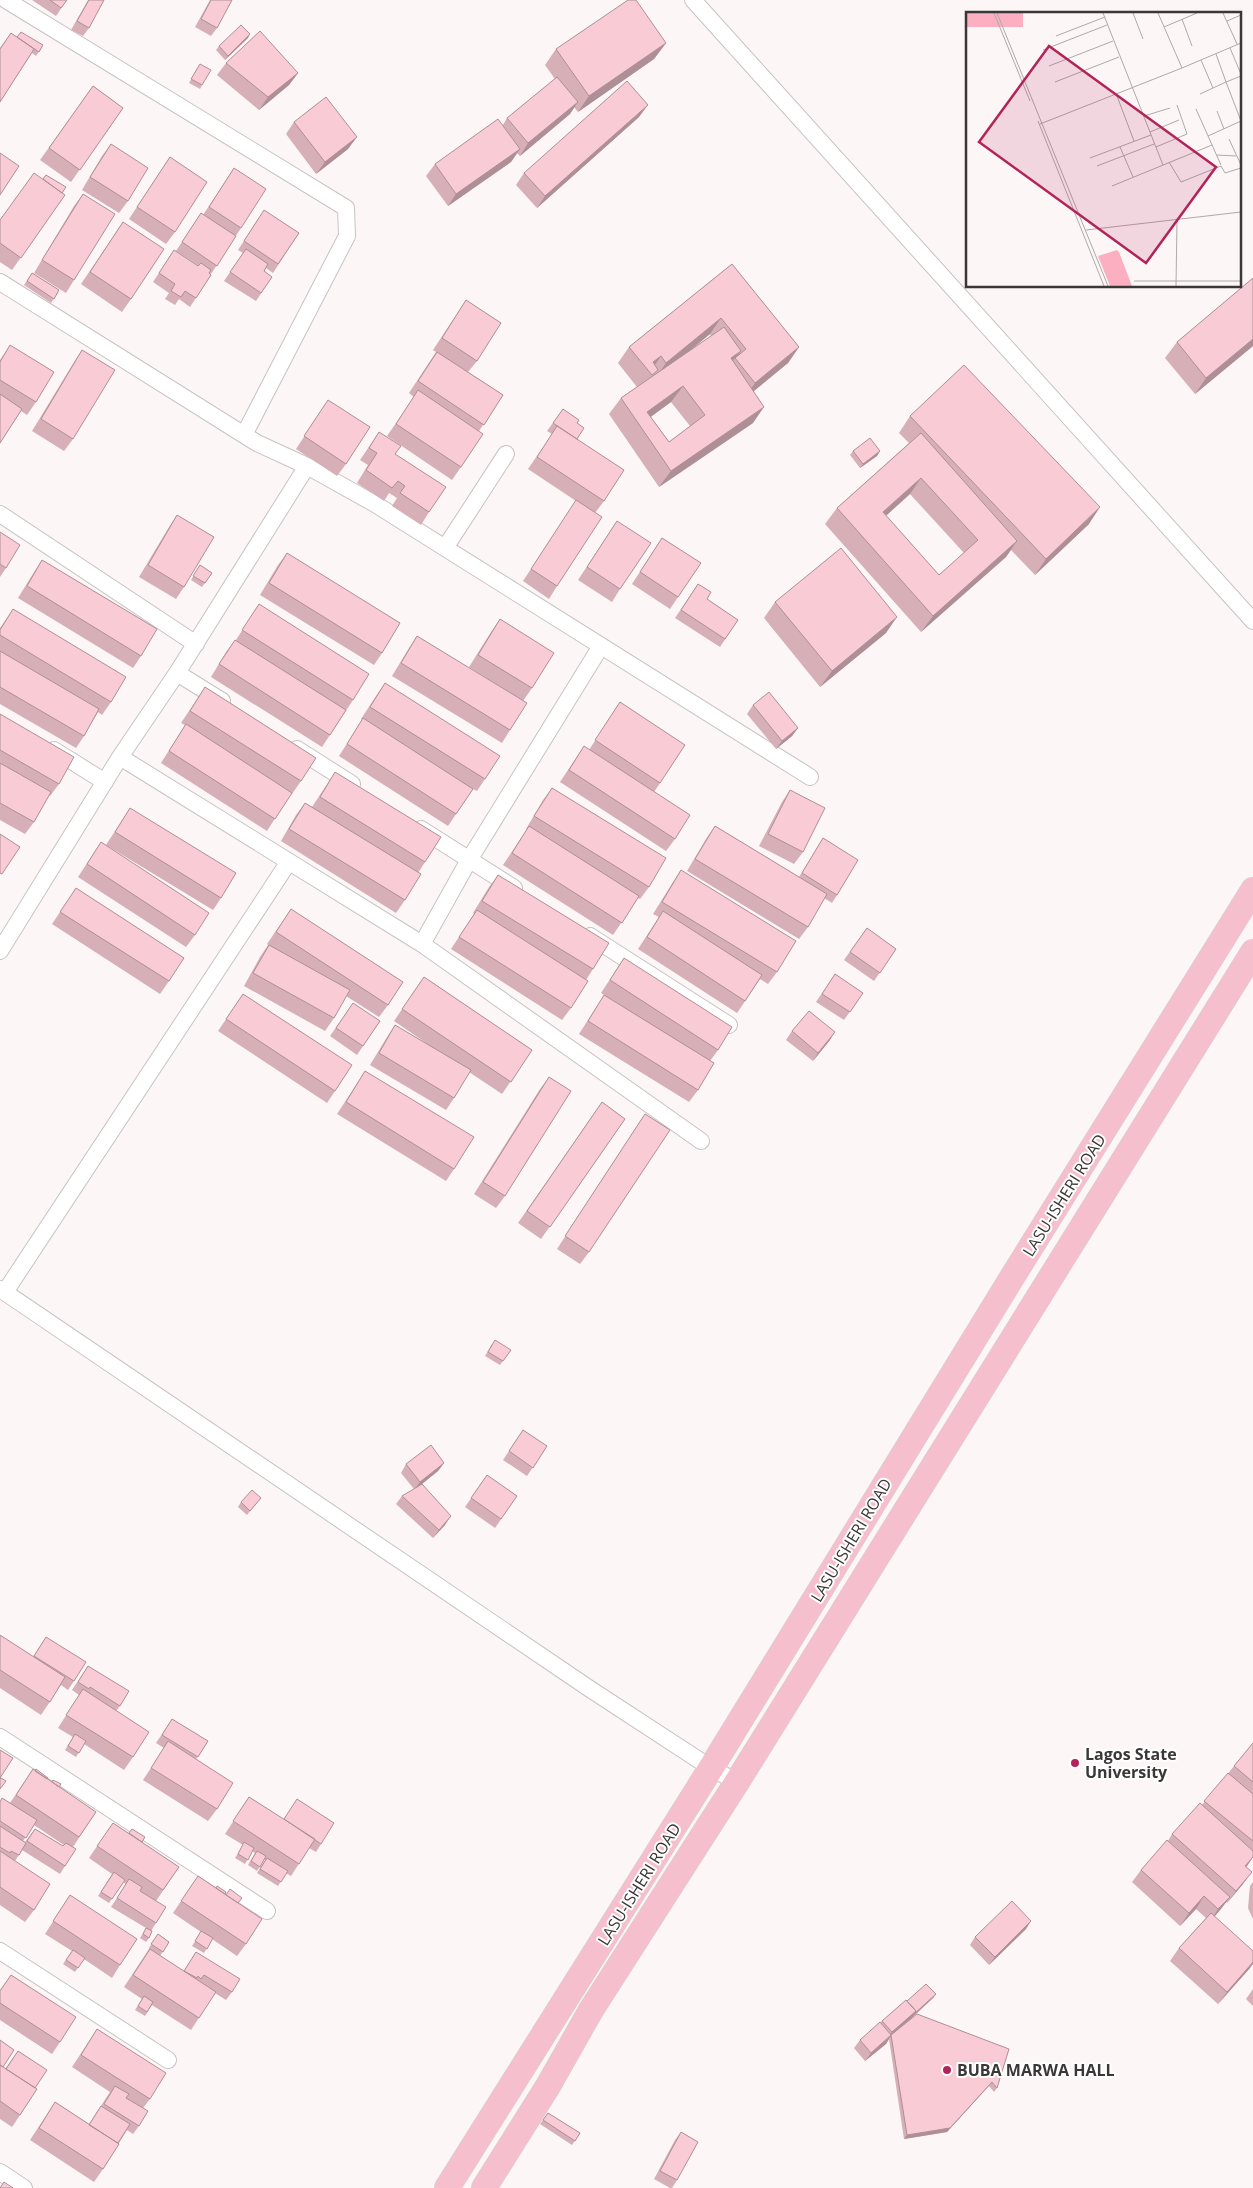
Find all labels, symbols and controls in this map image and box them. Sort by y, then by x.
inset map [966,12,1240,288]
street label: LASU-ISHERI ROAD [1017,1130,1111,1260]
street label: LASU-ISHERI ROAD [805,1474,897,1606]
place label: Lagos State University [1085,1743,1177,1783]
marker: Lagos State University [1069,1757,1081,1769]
street label: LASU-ISHERI ROAD [592,1819,686,1949]
place label: BUBA MARWA HALL [957,2059,1115,2081]
marker: BUBA MARWA HALL [941,2064,953,2076]

